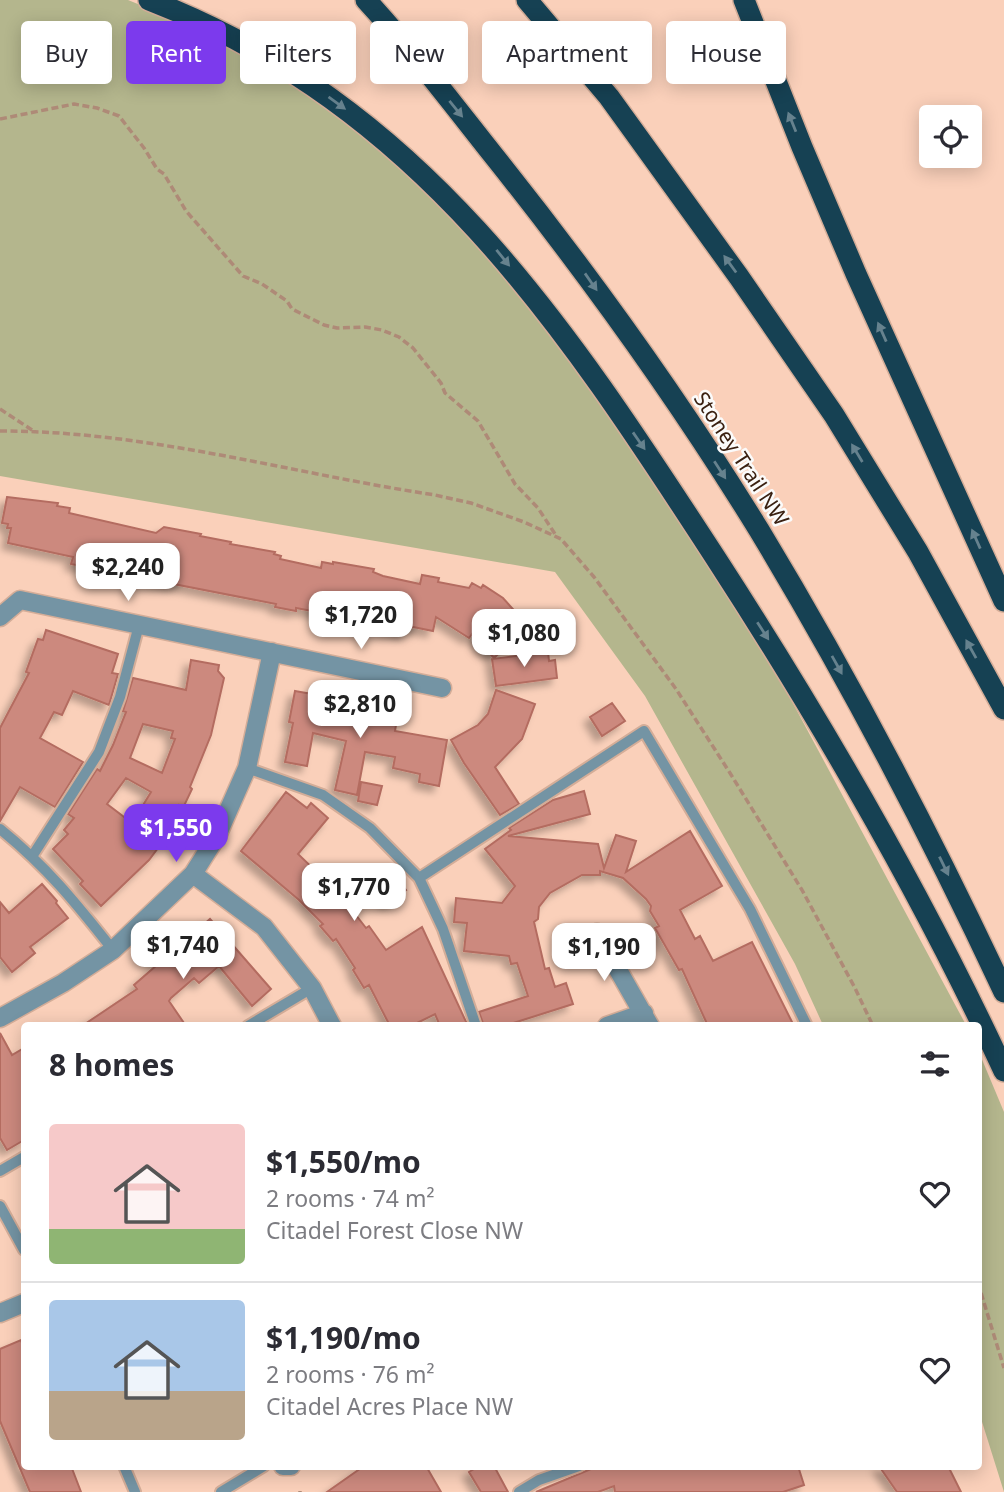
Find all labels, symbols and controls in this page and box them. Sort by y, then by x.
chip: Buy [21,21,112,84]
chip: Rent [126,21,226,84]
chip: Filters [240,21,356,84]
chip: New [370,21,468,84]
chip: Apartment [482,21,652,84]
chip: House [666,21,786,84]
one-way arrow [328,96,346,110]
one-way arrow [449,99,464,117]
map controls [919,105,982,168]
button: locate [919,105,982,168]
one-way arrow [787,112,798,133]
one-way arrow [496,248,511,266]
one-way arrow [723,255,737,273]
one-way arrow [584,273,598,291]
one-way arrow [876,321,887,342]
street label: Stoney Trail NW [688,386,796,531]
one-way arrow [632,432,646,450]
one-way arrow [851,443,863,462]
one-way arrow [713,460,726,480]
one-way arrow [970,529,982,549]
pin: $2,240 [71,544,185,603]
text: $2,240 [92,550,164,582]
pin: $1,720 [304,592,418,651]
text: $1,720 [325,598,397,630]
pin: $1,080 [467,610,581,669]
text: $1,080 [488,616,560,648]
one-way arrow [756,622,770,640]
one-way arrow [965,640,977,659]
one-way arrow [831,655,843,675]
pin: $2,810 [303,680,417,740]
text: $2,810 [324,687,396,719]
pin: $1,550 [119,804,233,864]
text: $1,550 [140,811,212,843]
one-way arrow [939,856,950,876]
pin: $1,770 [297,864,411,923]
text: $1,770 [318,870,390,902]
pin: $1,740 [126,922,240,981]
pin: $1,190 [547,923,661,983]
text: $1,740 [147,928,219,960]
text: $1,190 [568,930,640,962]
text: 8 homes [49,1044,174,1085]
icon: filters [916,1045,954,1083]
text: $1,550/mo [266,1141,421,1182]
icon: home [105,1152,189,1236]
icon: heart [916,1175,954,1213]
text: 2 rooms · 74 m² [266,1182,435,1214]
text: Citadel Forest Close NW [266,1214,523,1246]
text: $1,190/mo [266,1317,421,1358]
icon: home [105,1328,189,1412]
icon: heart [916,1351,954,1389]
text: 2 rooms · 76 m² [266,1358,435,1390]
text: Citadel Acres Place NW [266,1390,513,1422]

